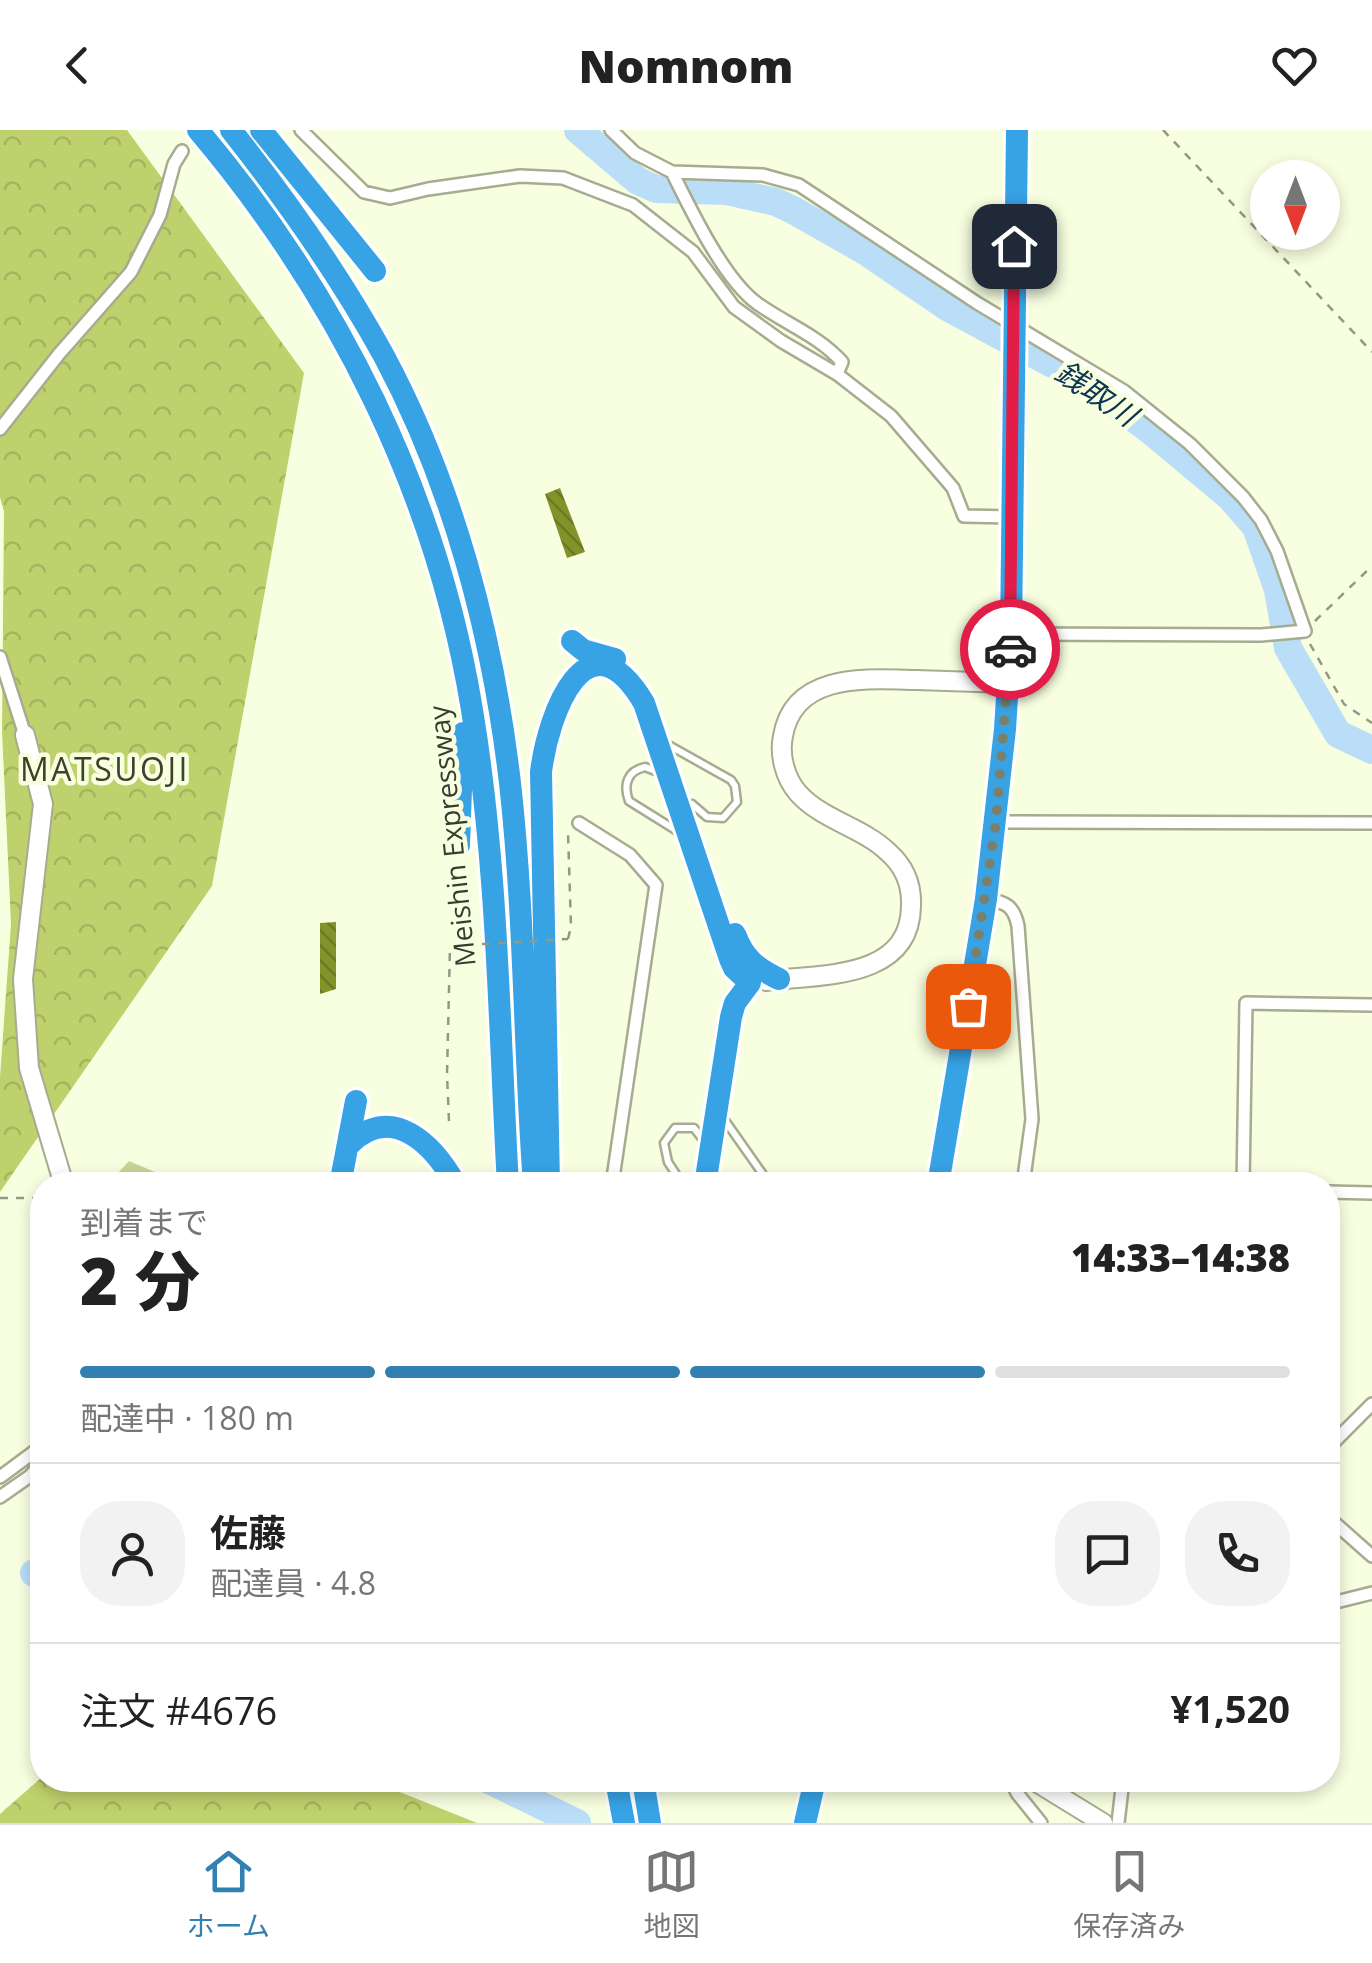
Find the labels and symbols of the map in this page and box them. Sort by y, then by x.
north arrow [1250,160,1340,250]
pin [972,204,1057,289]
water label: 銭取川 [1048,351,1148,437]
courier [960,599,1060,699]
street label: Meishin Expressway [418,703,484,969]
district label: MATSUOJI [20,747,190,790]
pin [926,964,1011,1049]

